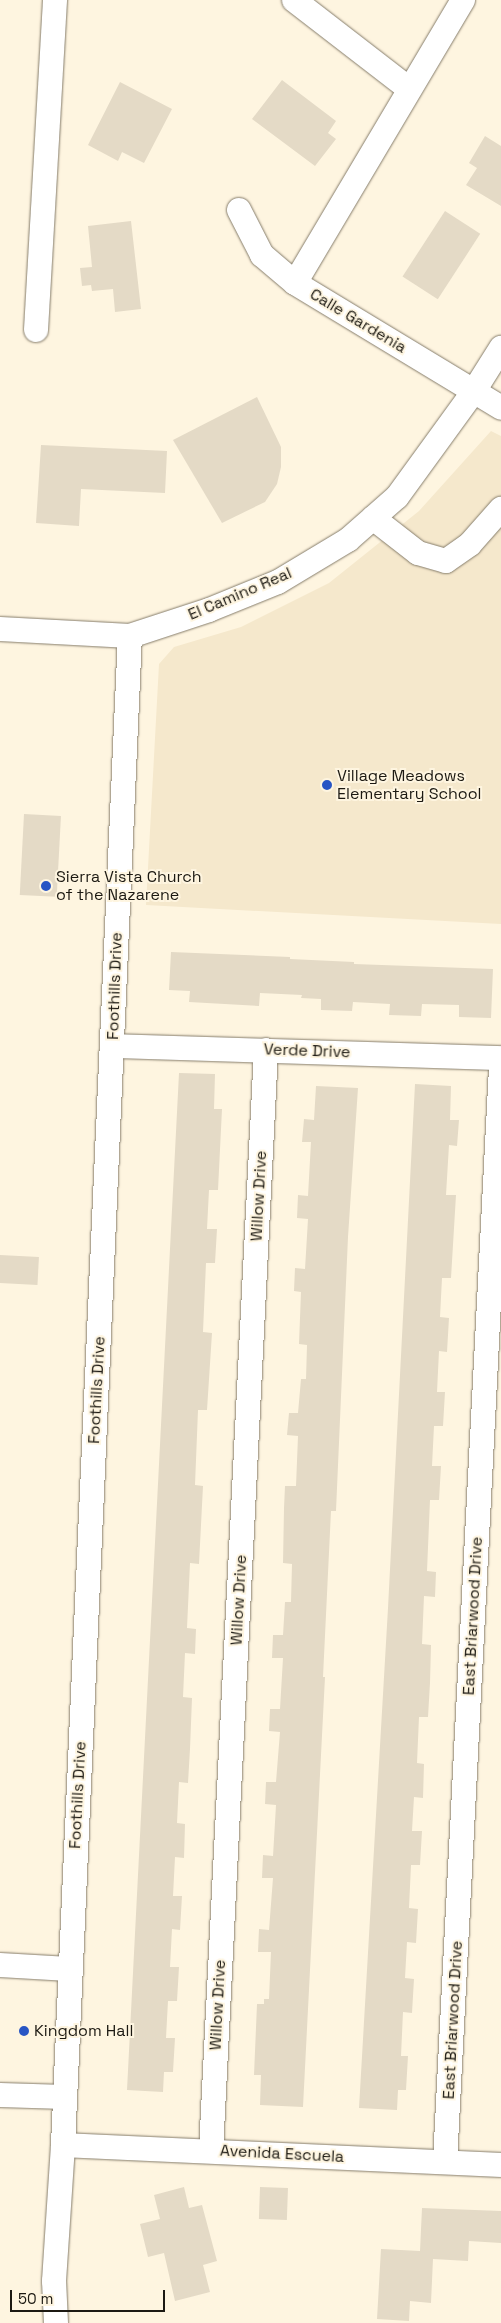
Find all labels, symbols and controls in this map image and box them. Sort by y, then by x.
street label: Calle Gardenia [306,285,410,357]
street label: El Camino Real [185,564,295,624]
place label: Village Meadows Elementary School [337,766,482,804]
marker: Village Meadows Elementary School [321,779,333,791]
place label: Sierra Vista Church of the Nazarene [56,867,202,905]
marker: Sierra Vista Church of the Nazarene [40,880,52,892]
street label: Foothills Drive [104,932,126,1040]
street label: Verde Drive [263,1040,351,1062]
street label: Willow Drive [247,1150,271,1242]
street label: Foothills Drive [85,1336,109,1444]
street label: East Briarwood Drive [459,1536,487,1696]
street label: Willow Drive [227,1554,251,1646]
street label: Foothills Drive [66,1741,90,1849]
street label: East Briarwood Drive [439,1940,467,2100]
street label: Willow Drive [206,1959,230,2051]
place label: Kingdom Hall [34,2021,133,2041]
marker: Kingdom Hall [18,2025,30,2037]
street label: Avenida Escuela [219,2141,345,2167]
scale bar [12,2280,168,2312]
text: 50 m [18,2289,53,2308]

